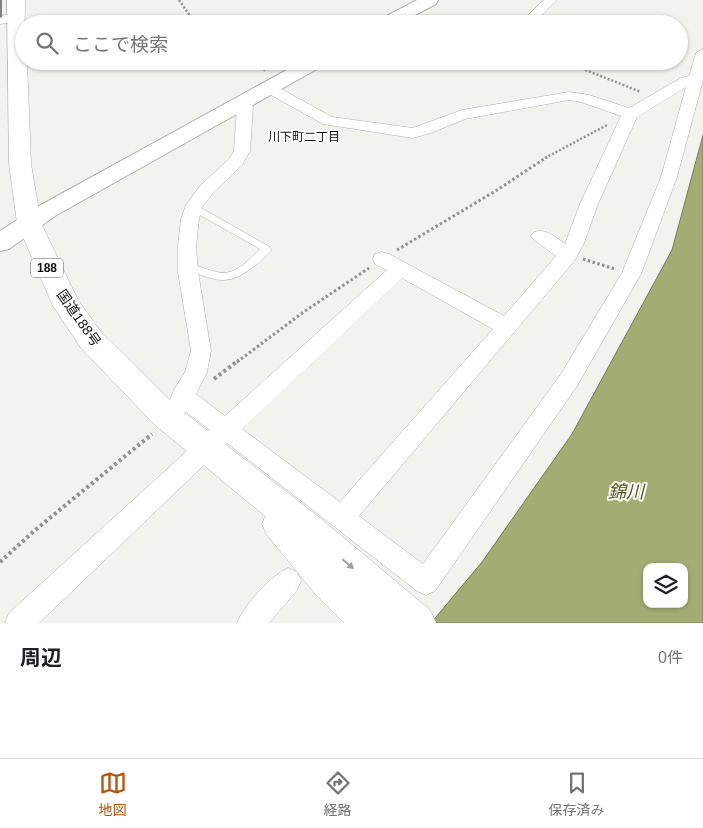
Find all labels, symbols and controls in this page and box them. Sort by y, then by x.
search box [15,15,688,70]
icon: search [33,29,61,57]
text: ここで検索 [73,34,168,55]
district label: 川下町二丁目 [268,130,340,144]
road number: 188 [31,258,63,278]
street label: 国道188号 [54,287,104,349]
water label: 錦川 [608,482,646,502]
one-way arrow [341,558,353,570]
map controls [643,563,688,608]
button: layers [643,563,688,608]
text: 周辺 [20,646,62,669]
text: 0件 [658,649,683,666]
tab: 地図 [99,769,127,819]
tab: 経路 [324,769,352,819]
tab: 保存済み [549,769,605,819]

